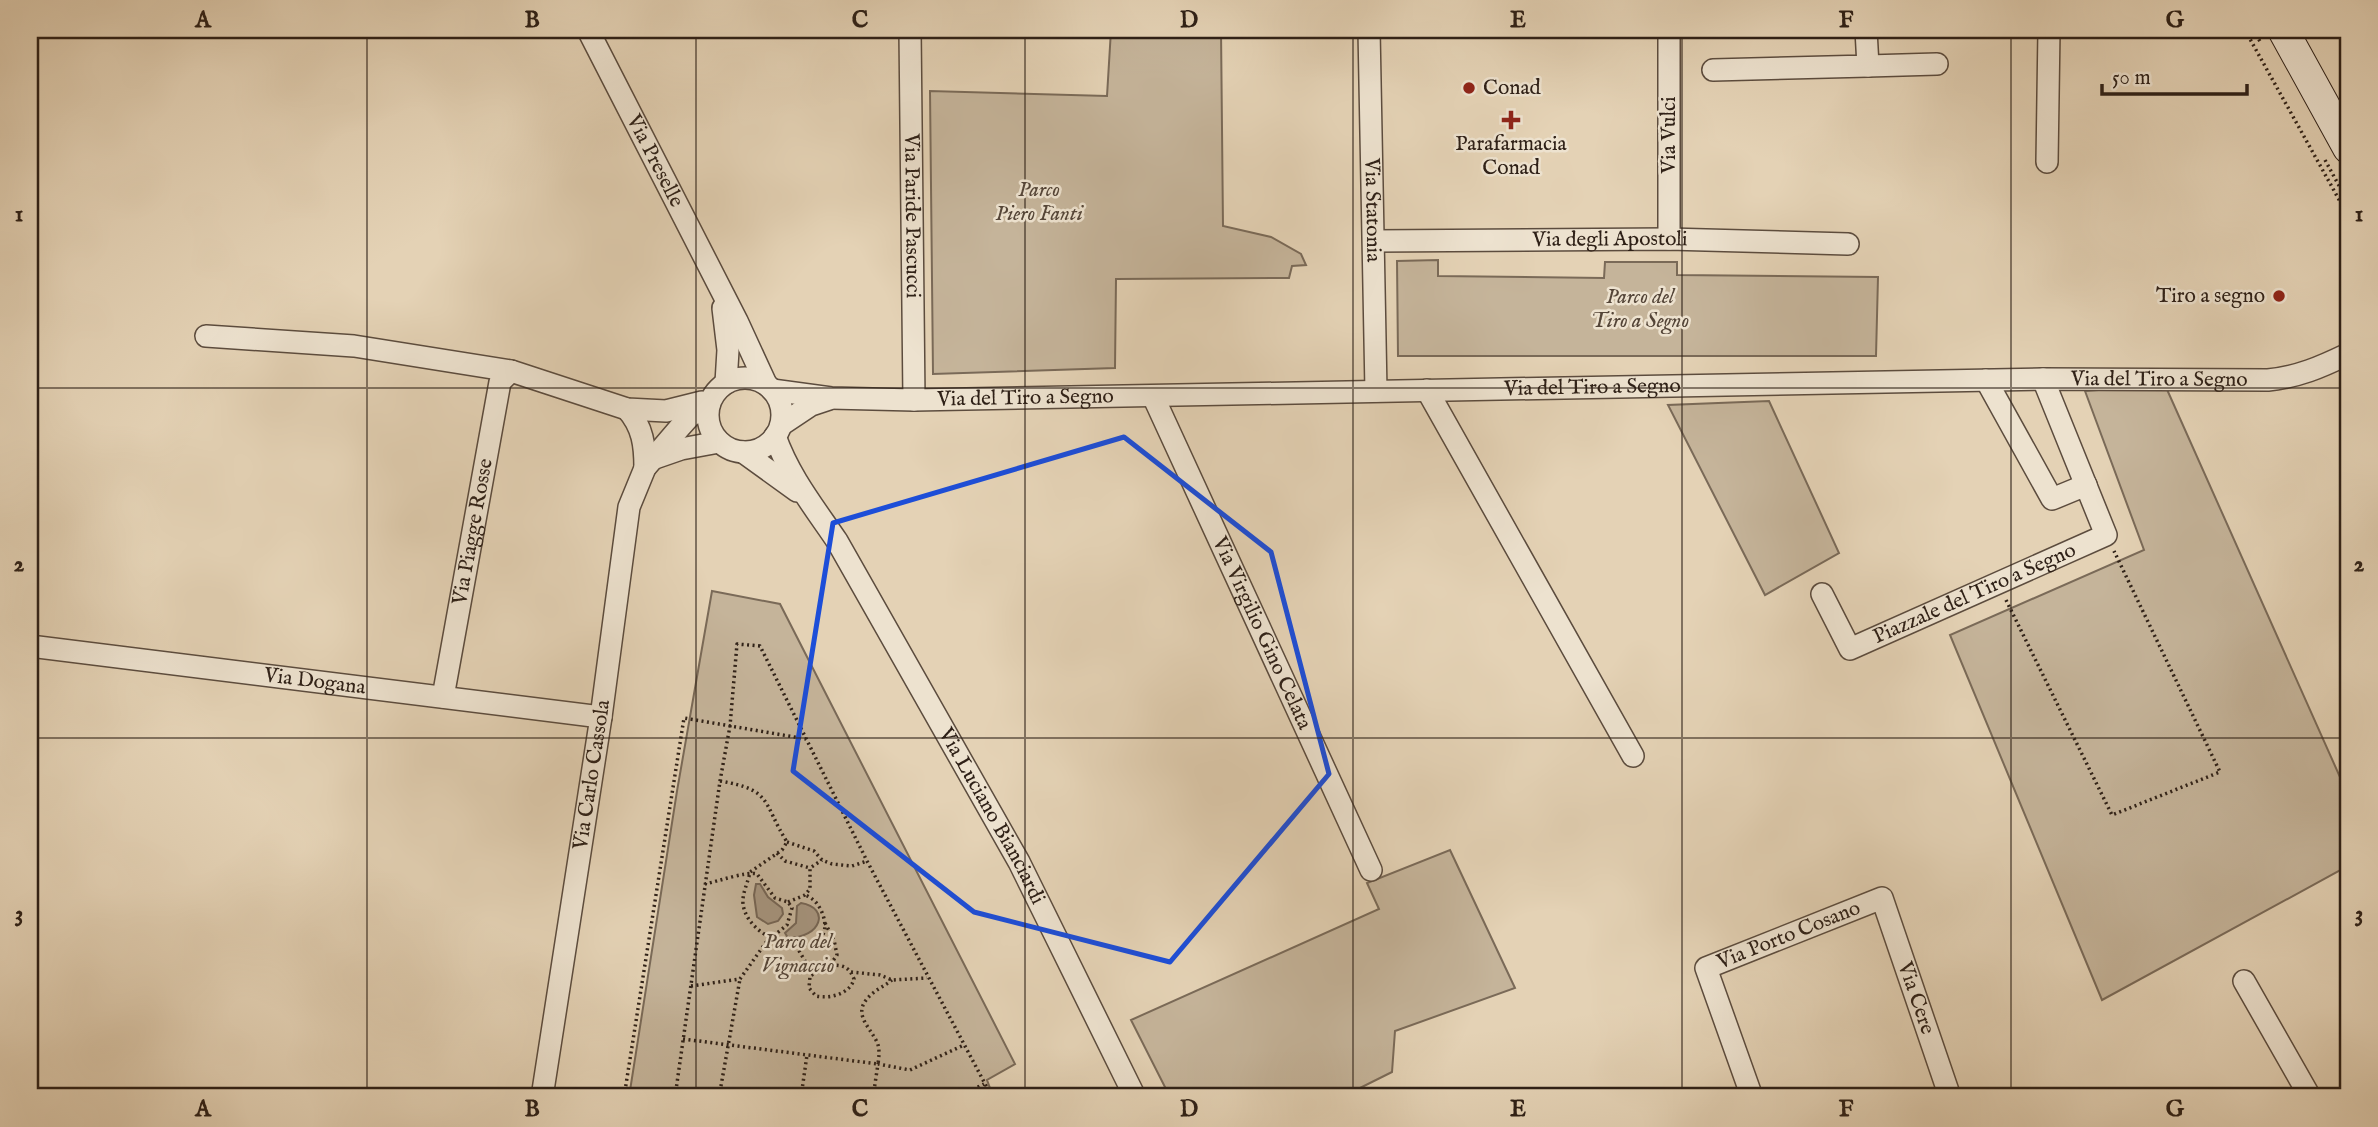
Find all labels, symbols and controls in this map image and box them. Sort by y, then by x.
text: A [194,6,212,35]
text: B [524,6,540,35]
text: C [852,6,869,35]
text: D [1180,6,1198,35]
text: E [1510,6,1526,35]
text: F [1839,6,1854,35]
text: G [2166,6,2185,35]
scale bar [2102,52,2247,96]
text: 50 m [2112,65,2151,92]
place label: Conad [1483,75,1542,102]
marker: Conad [1461,80,1477,96]
street label: Via Vulci [1656,96,1683,175]
street label: Via Preselle [620,109,690,212]
marker: Parafarmacia Conad [1503,112,1519,128]
place label: Parafarmacia Conad [1455,131,1568,182]
street label: Via Paride Pascucci [898,132,926,299]
street label: Via Statonia [1358,157,1387,263]
park label: Parco Piero Fanti [995,177,1085,228]
text: 1 [15,200,23,229]
text: 1 [2355,200,2363,229]
street label: Via degli Apostoli [1531,225,1688,253]
place label: Tiro a segno [2156,283,2265,310]
park label: Parco del Tiro a Segno [1591,284,1689,335]
marker: Tiro a segno [2271,288,2287,304]
street label: Via del Tiro a Segno [2070,366,2248,393]
street label: Via del Tiro a Segno [1503,372,1681,403]
street label: Via del Tiro a Segno [936,383,1114,413]
street label: Via Piagge Rosse [446,456,499,608]
street label: Via Virgilio Gino Celata [1206,531,1318,735]
street label: Piazzale del Tiro a Segno [1869,537,2080,650]
text: 2 [14,550,25,579]
text: 2 [2354,550,2365,579]
street label: Via Dogana [262,662,368,701]
street label: Via Carlo Cassola [567,697,617,853]
street label: Via Luciano Bianciardi [932,722,1051,909]
street label: Via Porto Cosano [1712,894,1864,976]
text: 3 [15,900,23,929]
text: 3 [2355,900,2363,929]
park label: Parco del Vignaccio [761,929,835,980]
street label: Via Cere [1891,957,1941,1038]
text: A [194,1095,212,1124]
text: B [524,1095,540,1124]
text: C [852,1095,869,1124]
text: D [1180,1095,1198,1124]
text: E [1510,1095,1526,1124]
text: F [1839,1095,1854,1124]
text: G [2166,1095,2185,1124]

